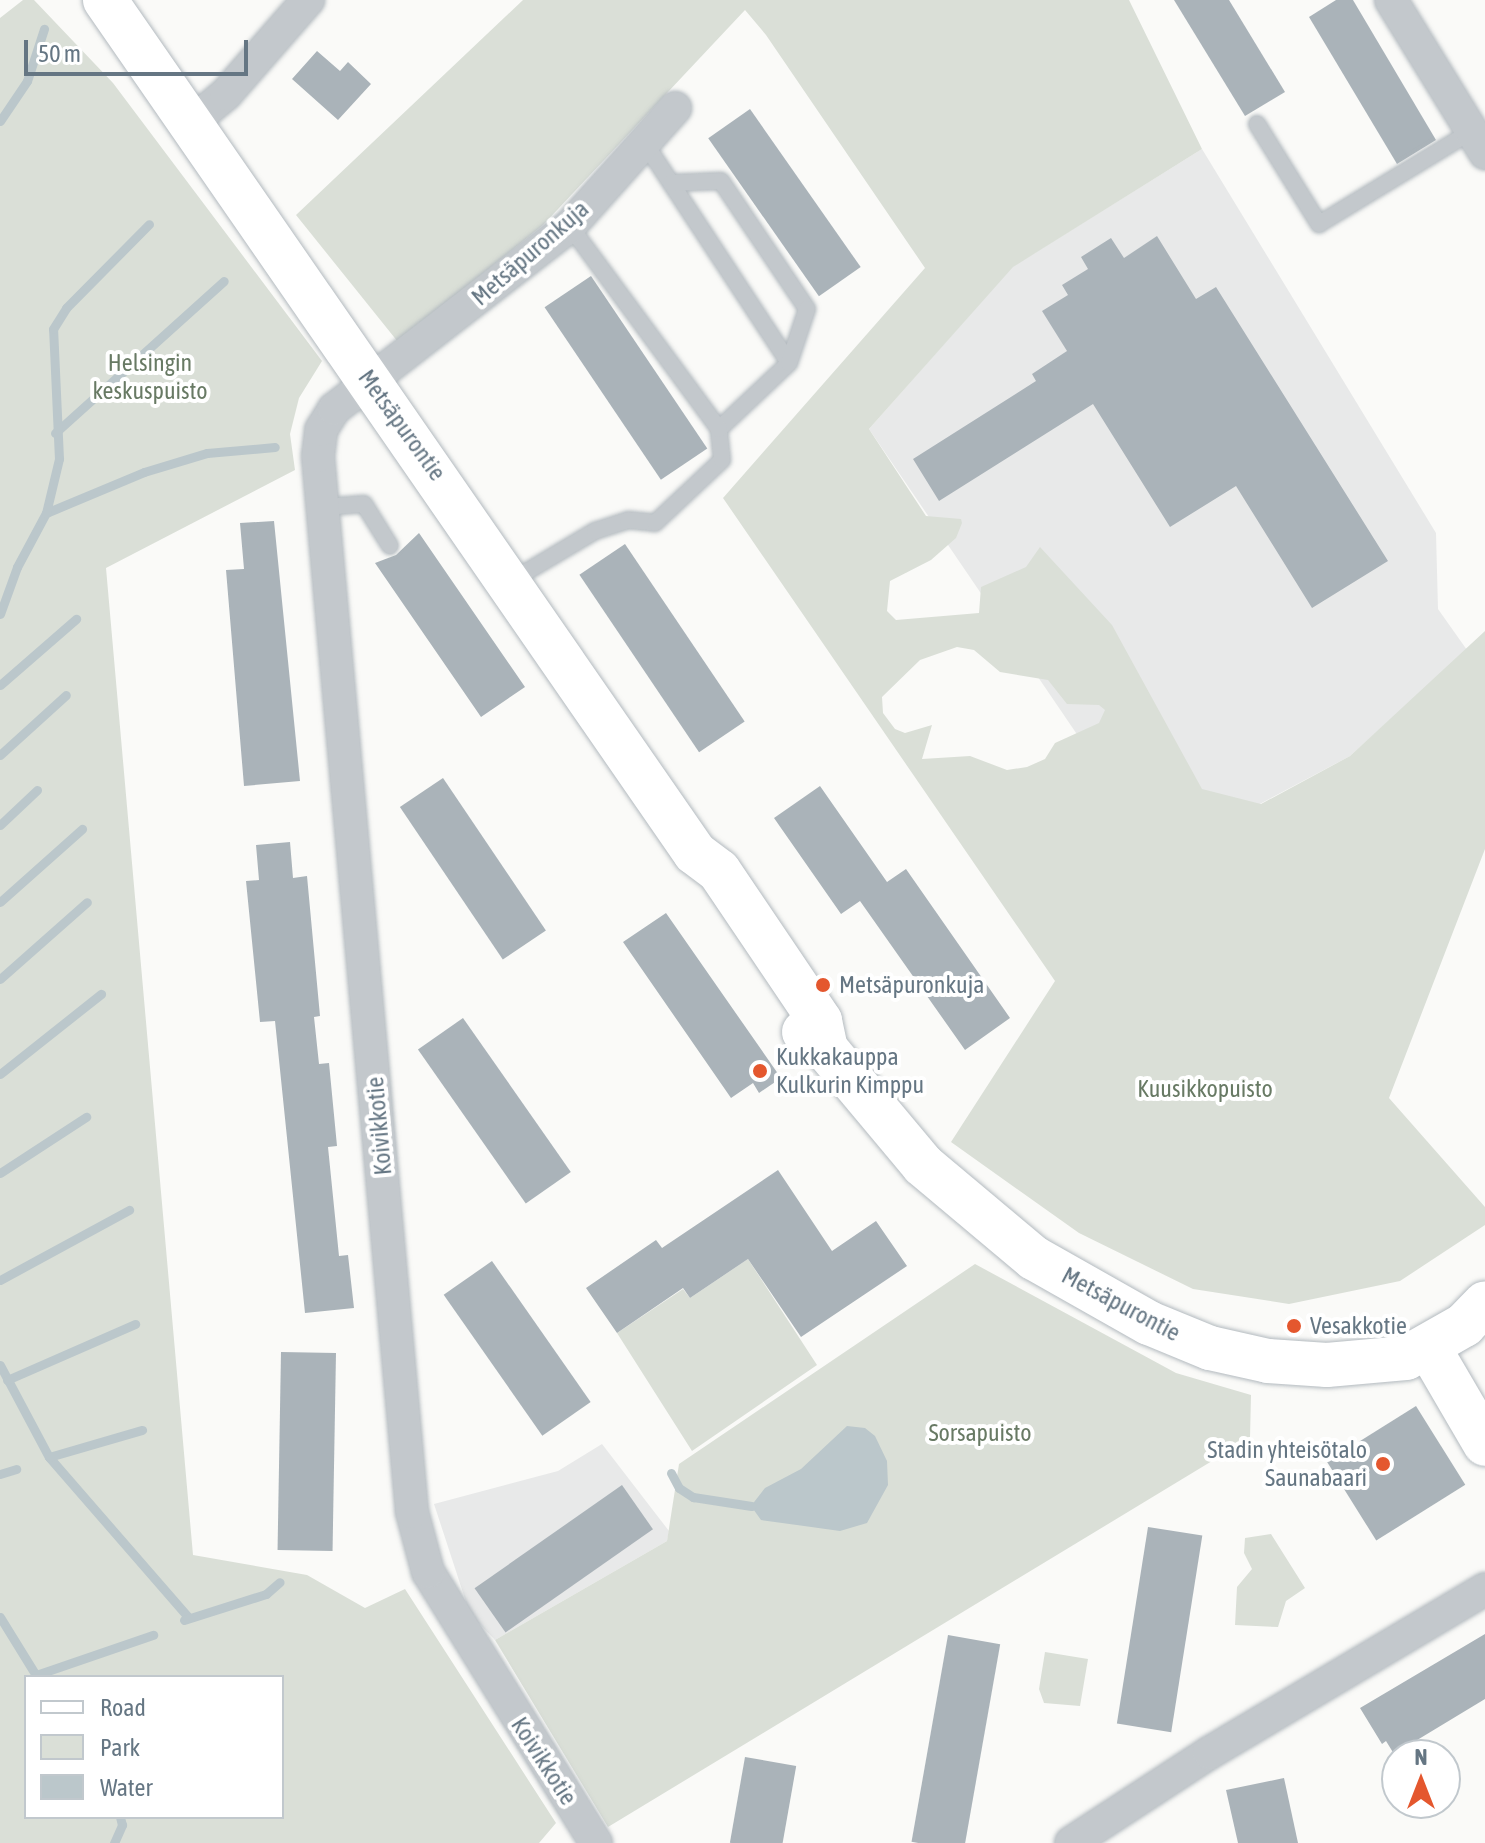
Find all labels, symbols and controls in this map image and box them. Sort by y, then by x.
scale bar [28,24,252,74]
text: 50 m [38,40,81,67]
street label: Metsäpuronkuja [466,194,594,312]
park label: Helsingin keskuspuisto [93,349,207,405]
street label: Metsäpurontie [352,364,452,486]
place label: Metsäpuronkuja [839,971,984,999]
marker: Metsäpuronkuja [814,976,832,994]
place label: Kukkakauppa Kulkurin Kimppu [776,1043,924,1099]
marker: Kukkakauppa Kulkurin Kimppu [751,1062,769,1080]
park label: Kuusikkopuisto [1137,1075,1273,1103]
street label: Koivikkotie [360,1076,398,1176]
street label: Metsäpurontie [1057,1261,1185,1347]
place label: Vesakkotie [1310,1312,1407,1340]
marker: Vesakkotie [1285,1317,1303,1335]
park label: Sorsapuisto [929,1419,1031,1447]
place label: Stadin yhteisötalo Saunabaari [1207,1436,1367,1492]
marker: Stadin yhteisötalo Saunabaari [1374,1455,1392,1473]
legend [24,1675,284,1819]
text: Road [100,1694,146,1721]
street label: Koivikkotie [505,1712,583,1810]
text: Park [100,1734,140,1761]
north arrow [1381,1739,1461,1819]
text: N [1415,1744,1427,1770]
text: Water [100,1774,153,1801]

